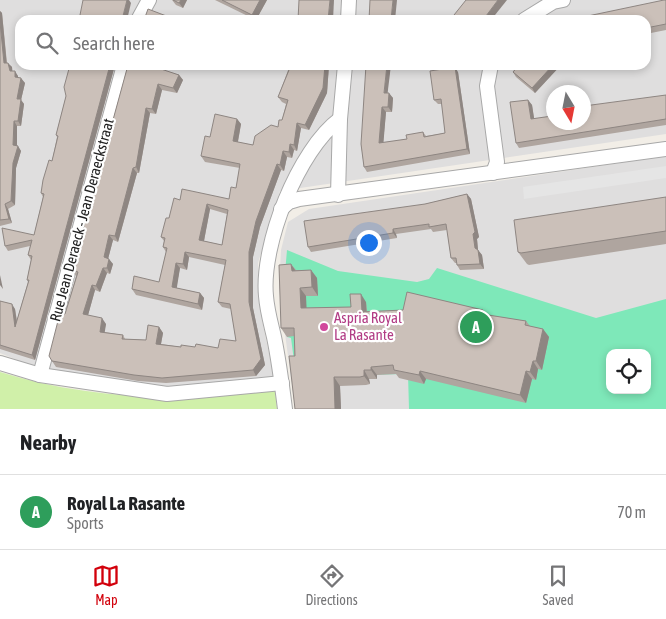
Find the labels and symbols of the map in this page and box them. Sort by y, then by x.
north arrow [546,85,591,130]
street label: Rue Jean Deraeck - Jean Deraeckstraat [46,116,117,323]
your location [356,230,382,256]
pin: A [460,308,492,346]
place label: Aspria Royal La Rasante [334,309,402,343]
marker: Aspria Royal La Rasante [318,321,330,333]

